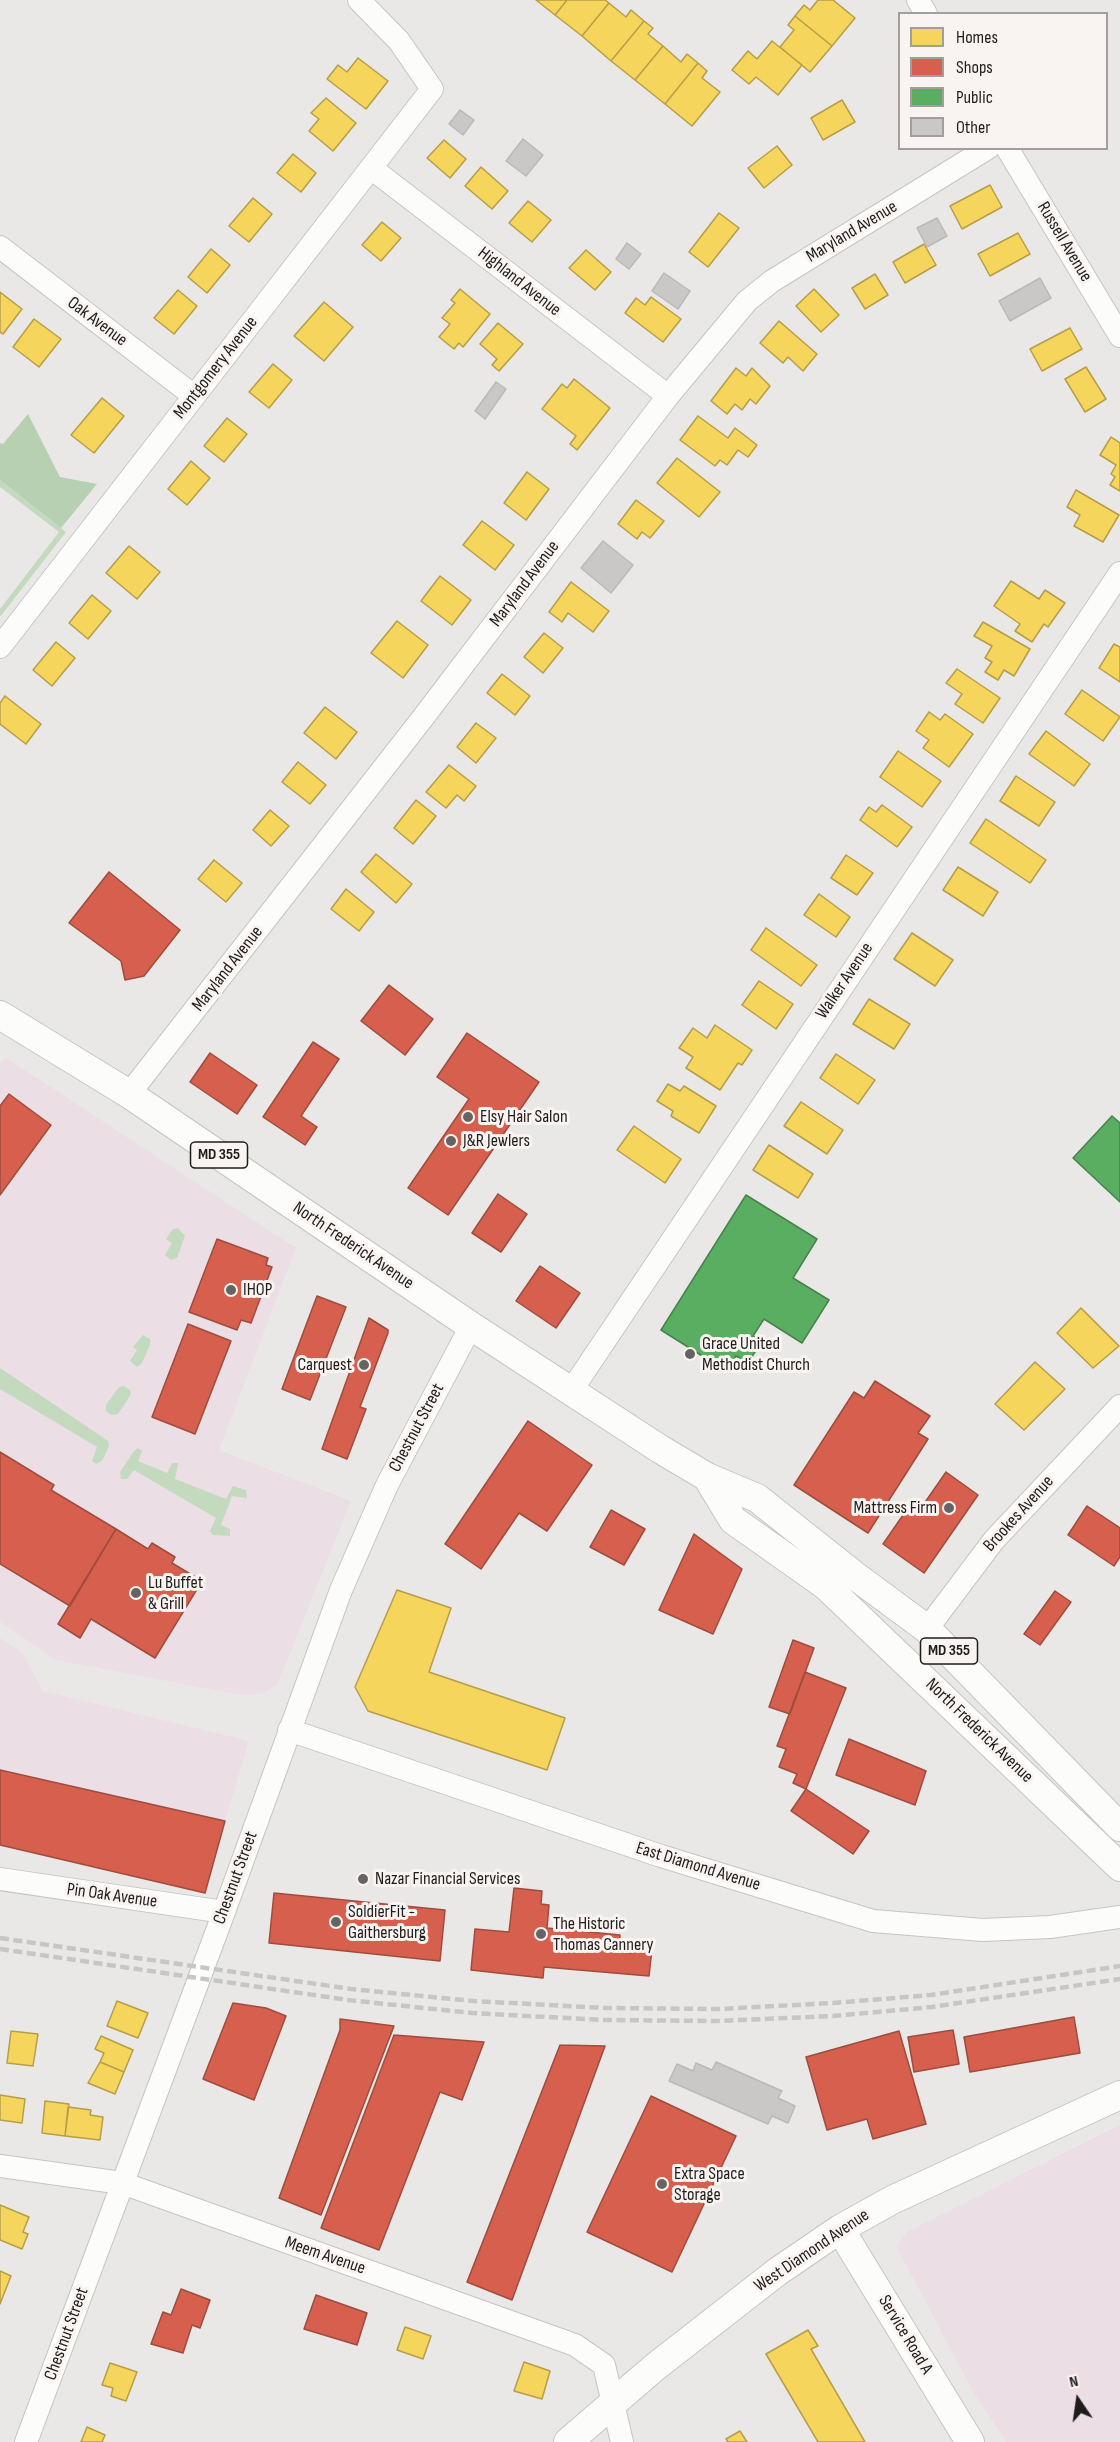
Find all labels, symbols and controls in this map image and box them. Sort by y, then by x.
legend [898,12,1108,150]
text: Homes [956,27,998,48]
text: Shops [956,57,993,78]
text: Public [956,87,993,108]
text: Other [956,117,990,138]
street label: Maryland Avenue [803,196,901,268]
street label: Russell Avenue [1032,198,1096,286]
street label: Highland Avenue [473,243,565,321]
street label: Oak Avenue [63,292,131,352]
street label: Montgomery Avenue [169,313,263,423]
street label: Maryland Avenue [486,537,564,631]
street label: Maryland Avenue [188,922,268,1016]
street label: Walker Avenue [812,939,878,1023]
place label: Elsy Hair Salon [480,1106,568,1128]
marker: Elsy Hair Salon [461,1110,475,1124]
place label: J&R Jewlers [463,1130,530,1152]
marker: J&R Jewlers [444,1134,458,1148]
road number: MD 355 [190,1142,248,1168]
street label: North Frederick Avenue [288,1198,418,1294]
place label: IHOP [243,1279,272,1301]
marker: IHOP [224,1283,238,1297]
place label: Grace United Methodist Church [702,1333,810,1376]
marker: Grace United Methodist Church [683,1347,697,1361]
place label: Carquest [298,1354,352,1376]
marker: Carquest [357,1358,371,1372]
street label: Chestnut Street [385,1380,449,1476]
street label: Brookes Avenue [979,1471,1059,1557]
place label: Mattress Firm [854,1497,937,1519]
marker: Mattress Firm [942,1501,956,1515]
place label: Lu Buffet & Grill [148,1572,203,1614]
marker: Lu Buffet & Grill [129,1586,143,1600]
road number: MD 355 [920,1638,978,1664]
street label: North Frederick Avenue [921,1674,1037,1788]
street label: Chestnut Street [209,1829,263,1927]
street label: East Diamond Avenue [633,1838,763,1896]
place label: Nazar Financial Services [375,1868,520,1890]
marker: Nazar Financial Services [356,1872,370,1886]
street label: Pin Oak Avenue [65,1879,159,1913]
place label: SoldierFit - Gaithersburg [348,1901,426,1944]
place label: The Historic Thomas Cannery [553,1913,653,1956]
marker: SoldierFit - Gaithersburg [329,1915,343,1929]
marker: The Historic Thomas Cannery [534,1927,548,1941]
place label: Extra Space Storage [674,2163,745,2206]
marker: Extra Space Storage [655,2177,669,2191]
street label: West Diamond Avenue [751,2205,873,2297]
street label: Meem Avenue [282,2232,368,2280]
street label: Chestnut Street [40,2285,94,2383]
street label: Service Road A [873,2292,937,2378]
north arrow [1048,2370,1108,2430]
text: N [1068,2372,1080,2392]

